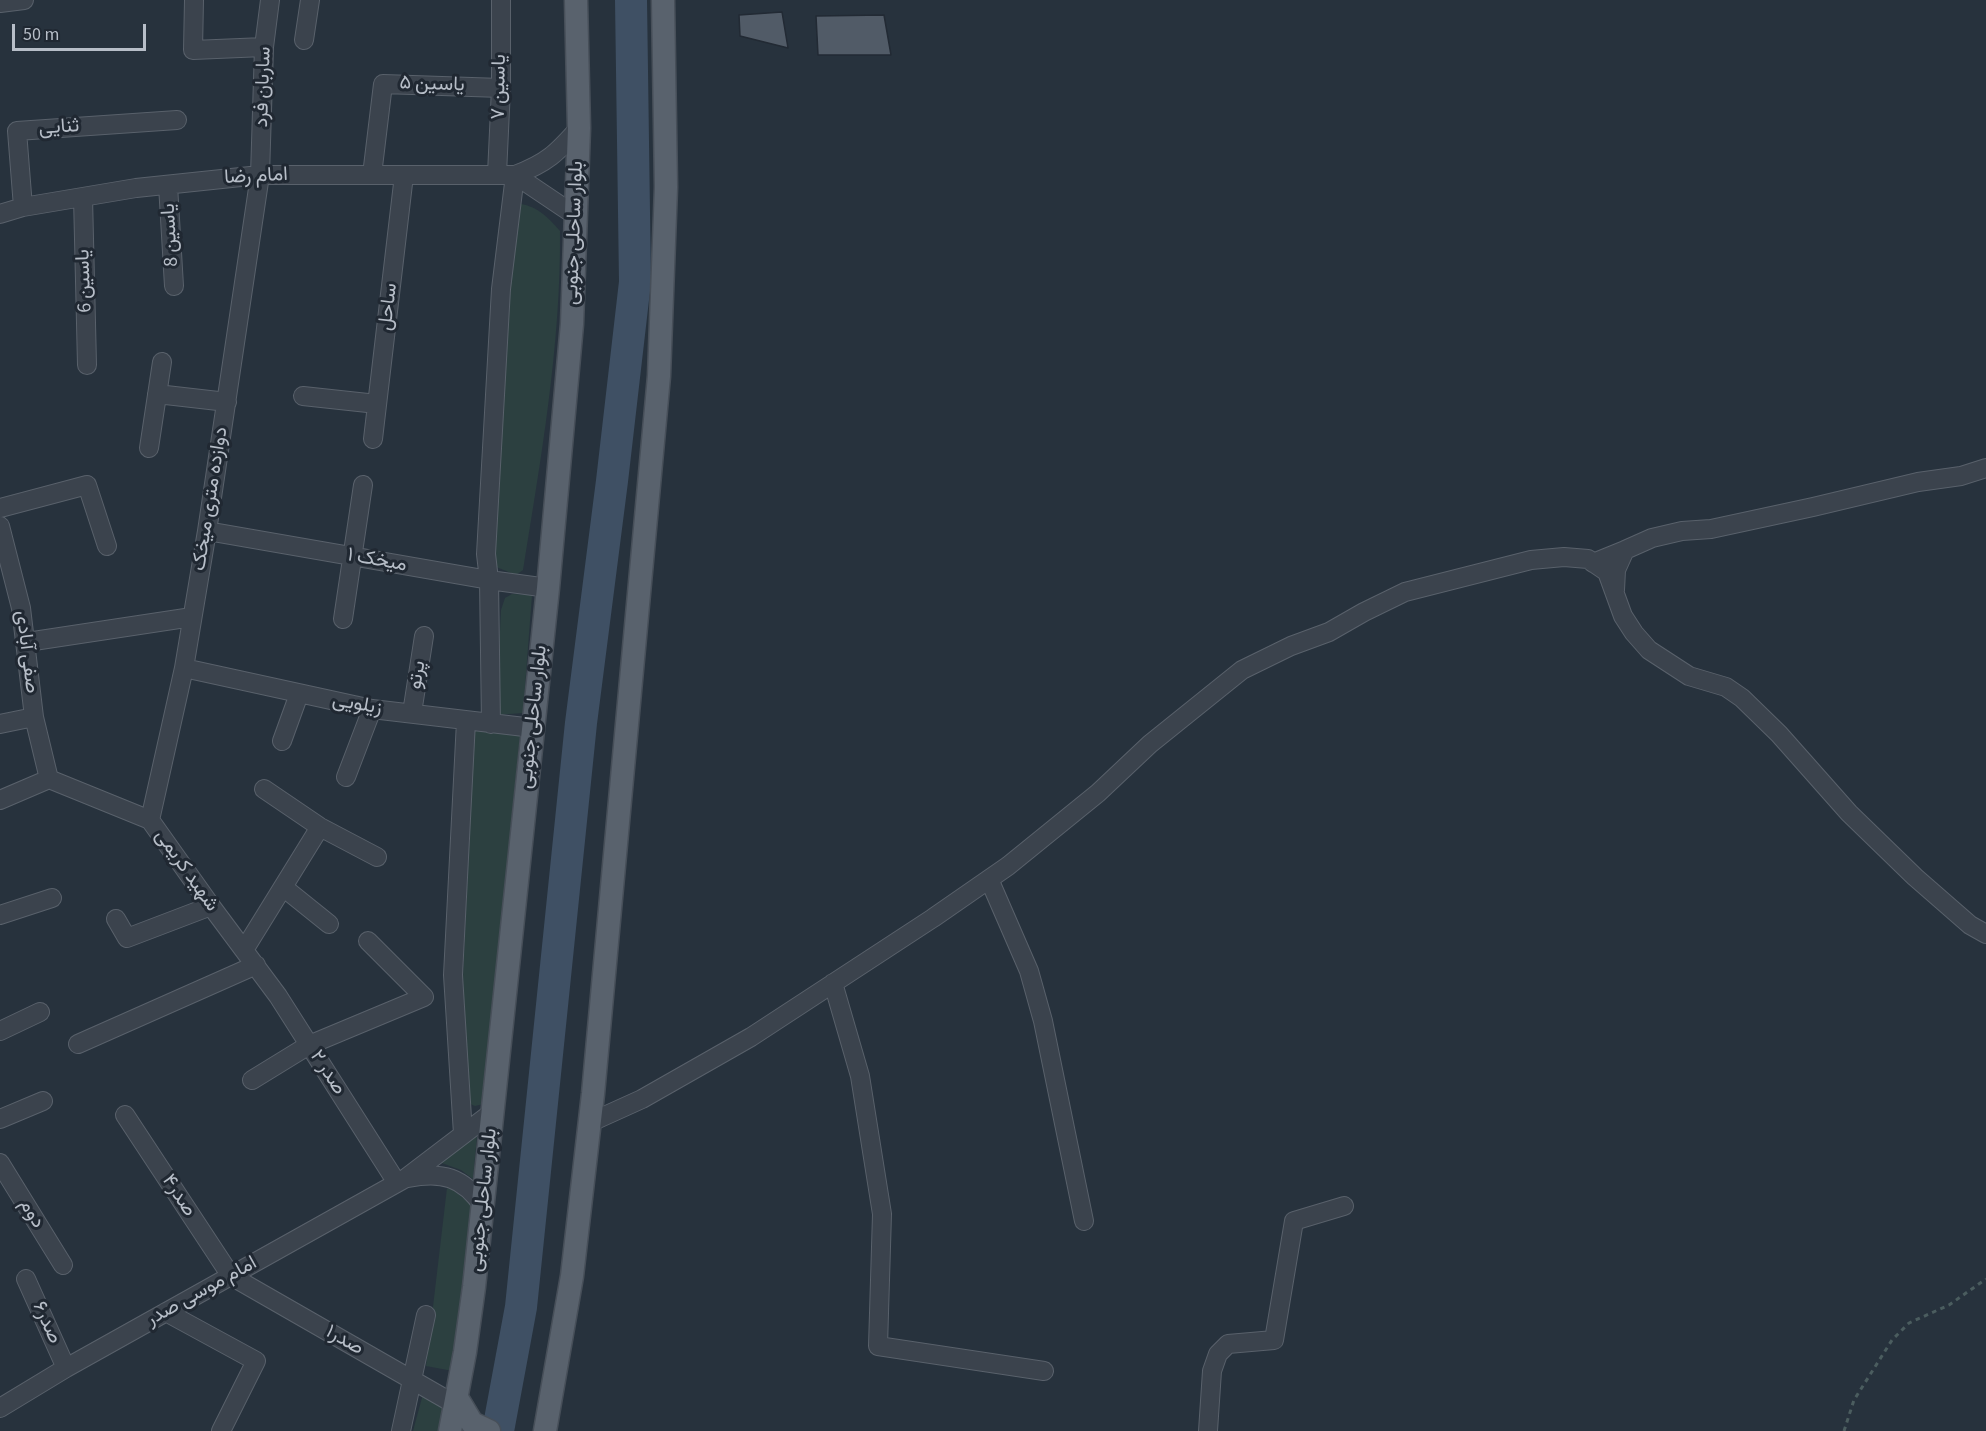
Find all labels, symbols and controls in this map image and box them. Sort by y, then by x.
scale bar [15,12,148,50]
text: 50 m [23,22,59,47]
street label: ساربان فرد [251,46,277,128]
street label: یاسین ۷ [487,54,513,120]
street label: یاسین ۵ [399,72,465,98]
street label: ثنایی [38,115,80,141]
street label: بلوار ساحلی جنوبی [560,161,590,305]
street label: امام رضا [224,163,288,191]
street label: یاسین 8 [157,203,185,267]
street label: یاسین 6 [72,249,98,313]
street label: ساحل [374,282,404,332]
street label: دوازده متری میخک [188,425,234,573]
street label: میخک ۱ [345,544,409,578]
street label: صفی آبادی [9,609,43,695]
street label: بلوار ساحلی جنوبی [515,644,553,790]
street label: پرتو [404,659,432,691]
street label: زیلویی [330,689,384,721]
street label: شهید کریمی [149,825,223,917]
street label: صدر ۲ [304,1046,350,1100]
street label: بلوار ساحلی جنوبی [465,1127,503,1273]
street label: صدر۴ [156,1170,200,1222]
street label: دوم [13,1195,49,1233]
street label: امام موسی صدر [142,1252,262,1332]
street label: صدر۶ [26,1298,66,1348]
street label: صدر۱ [321,1321,367,1361]

